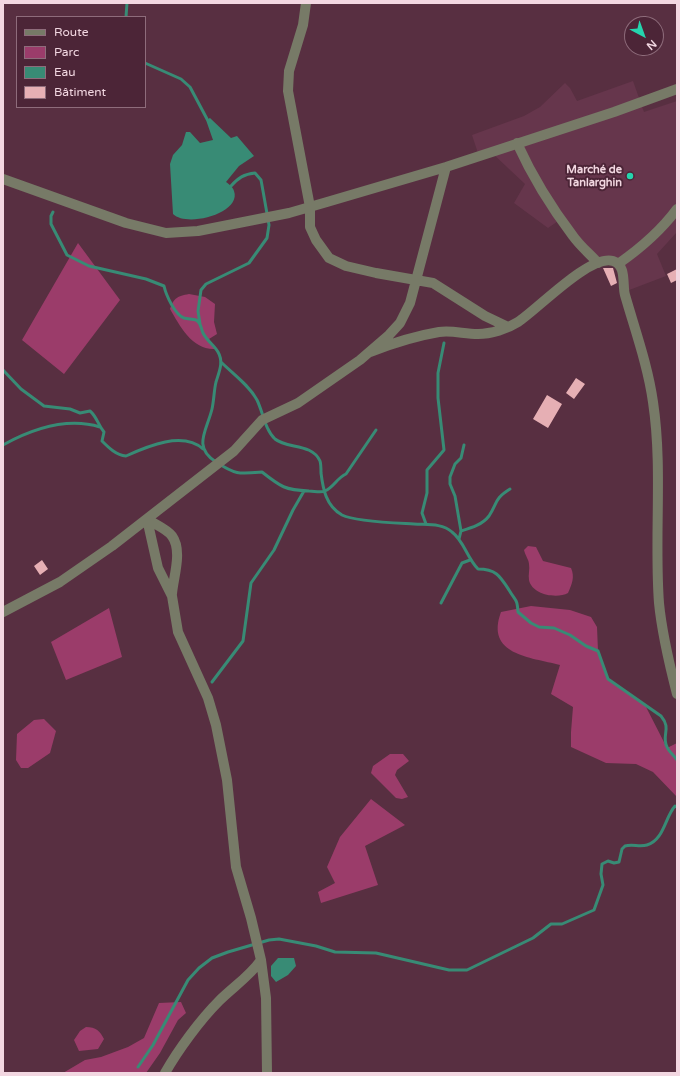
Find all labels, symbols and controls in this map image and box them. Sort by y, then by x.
legend [16,16,146,108]
north arrow [624,16,664,56]
text: Route [54,25,88,39]
text: N [644,37,659,52]
text: Parc [54,45,79,59]
text: Eau [54,65,76,79]
text: Bâtiment [54,85,106,99]
place label: Marché de Tanlarghin [566,163,622,189]
marker: Marché de Tanlarghin [625,171,635,181]

